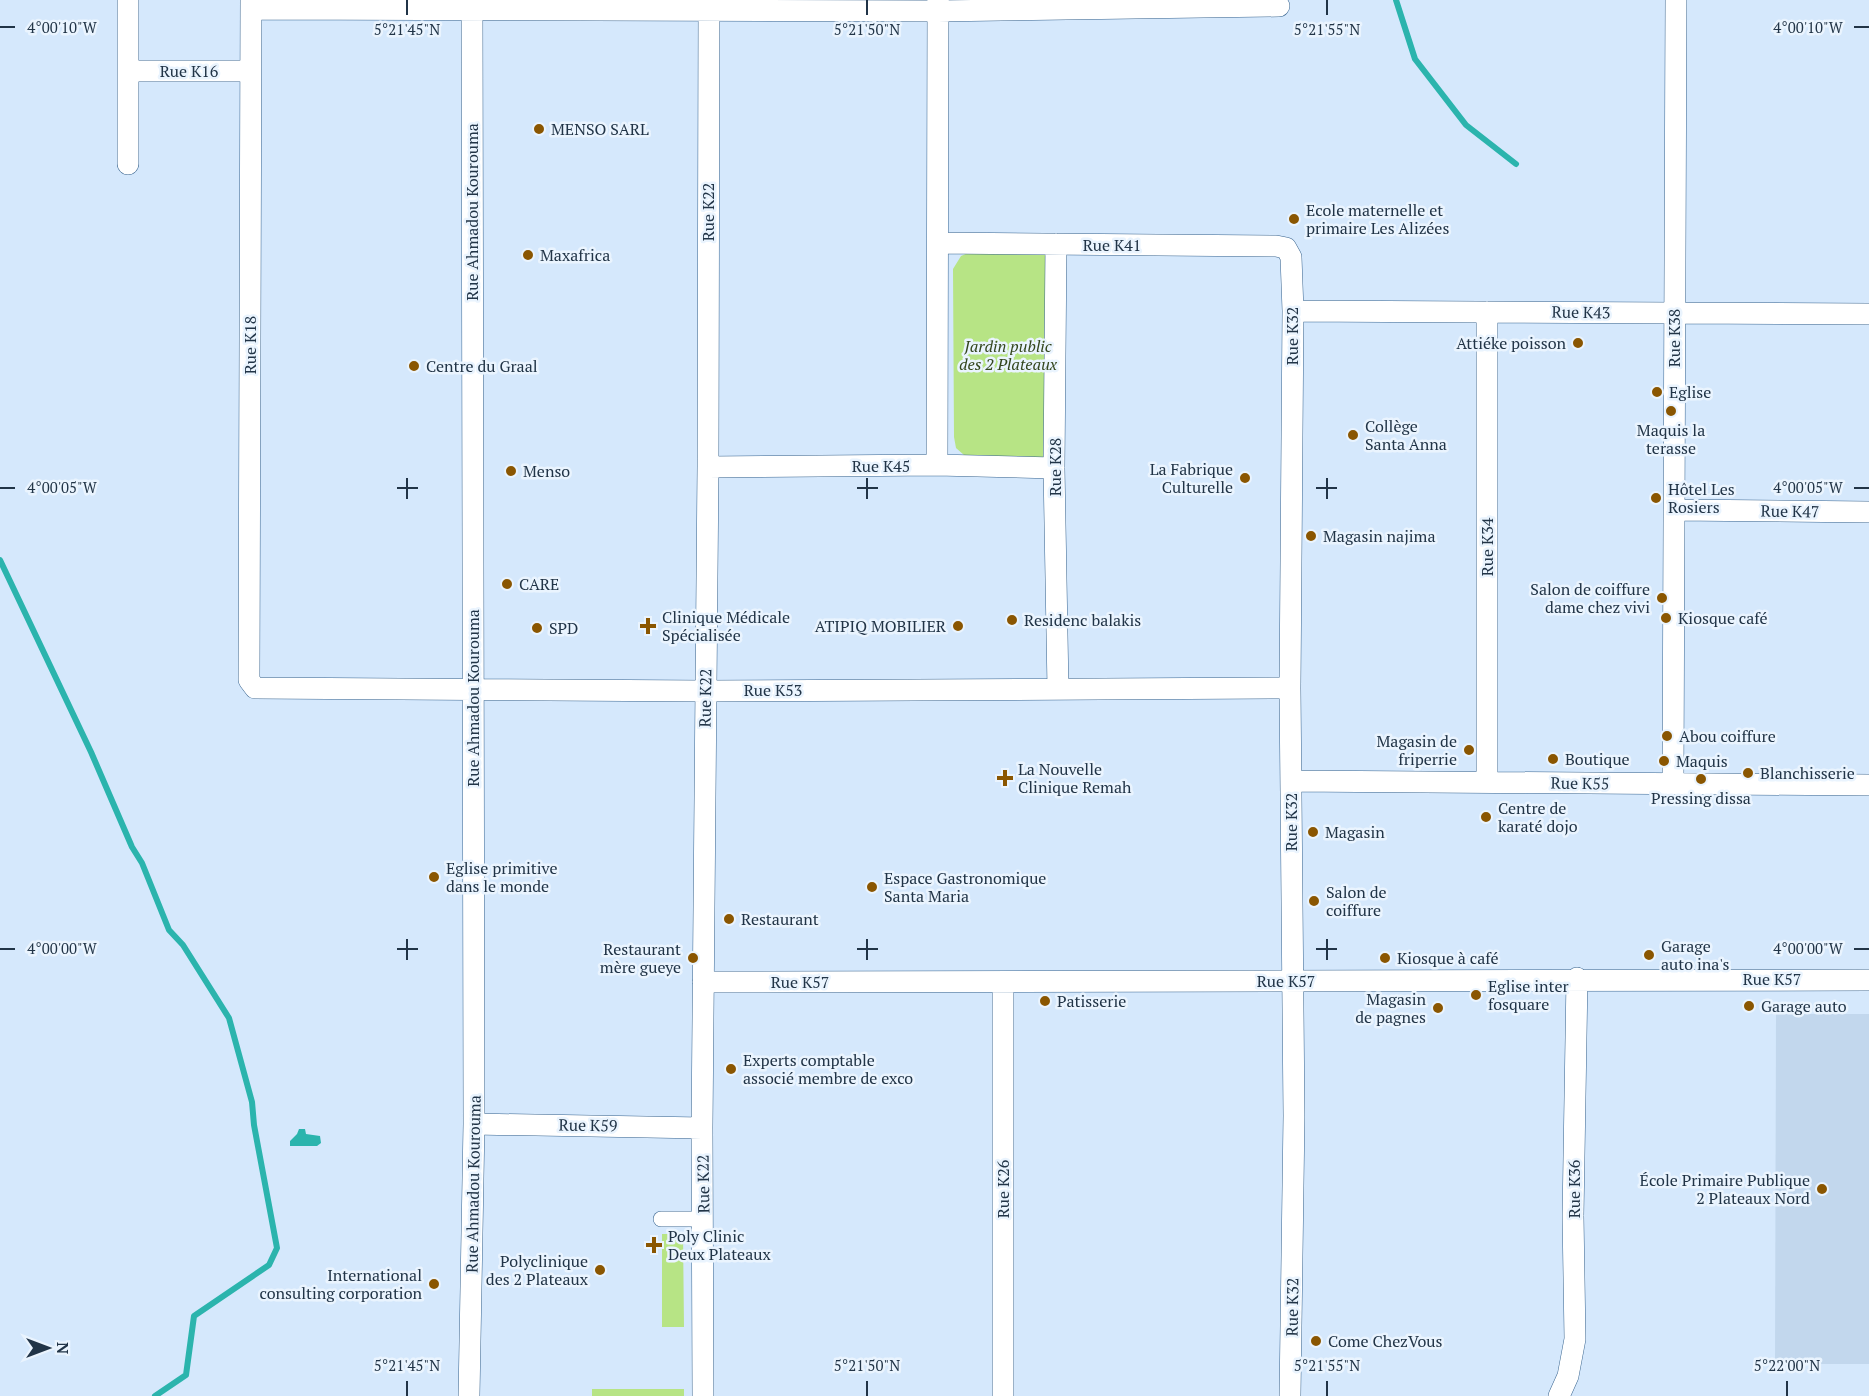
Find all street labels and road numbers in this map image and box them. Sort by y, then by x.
street label: Rue K16 [160,60,219,82]
street label: Rue Ahmadou Kourouma [461,123,483,301]
street label: Rue K22 [697,183,719,241]
street label: Rue K41 [1083,234,1141,256]
street label: Rue K43 [1551,300,1611,324]
street label: Rue K32 [1281,307,1303,365]
street label: Rue K38 [1663,309,1685,367]
street label: Rue K18 [239,316,261,374]
street label: Rue K28 [1044,438,1066,496]
street label: Rue K45 [852,455,910,477]
street label: Rue K47 [1760,499,1820,523]
street label: Rue K34 [1476,517,1498,576]
street label: Rue Ahmadou Kourouma [462,609,484,787]
street label: Rue K22 [693,668,717,728]
street label: Rue K53 [744,679,802,701]
street label: Rue K55 [1550,771,1610,795]
street label: Rue K32 [1280,793,1302,851]
street label: Rue K57 [1743,968,1801,990]
street label: Rue K57 [1257,970,1315,992]
street label: Rue K57 [771,971,829,993]
street label: Rue Ahmadou Kourouma [460,1095,486,1273]
street label: Rue K59 [558,1113,618,1137]
street label: Rue K22 [691,1154,715,1214]
street label: Rue K26 [992,1159,1014,1218]
street label: Rue K36 [1563,1159,1585,1218]
street label: Rue K32 [1280,1277,1304,1337]

